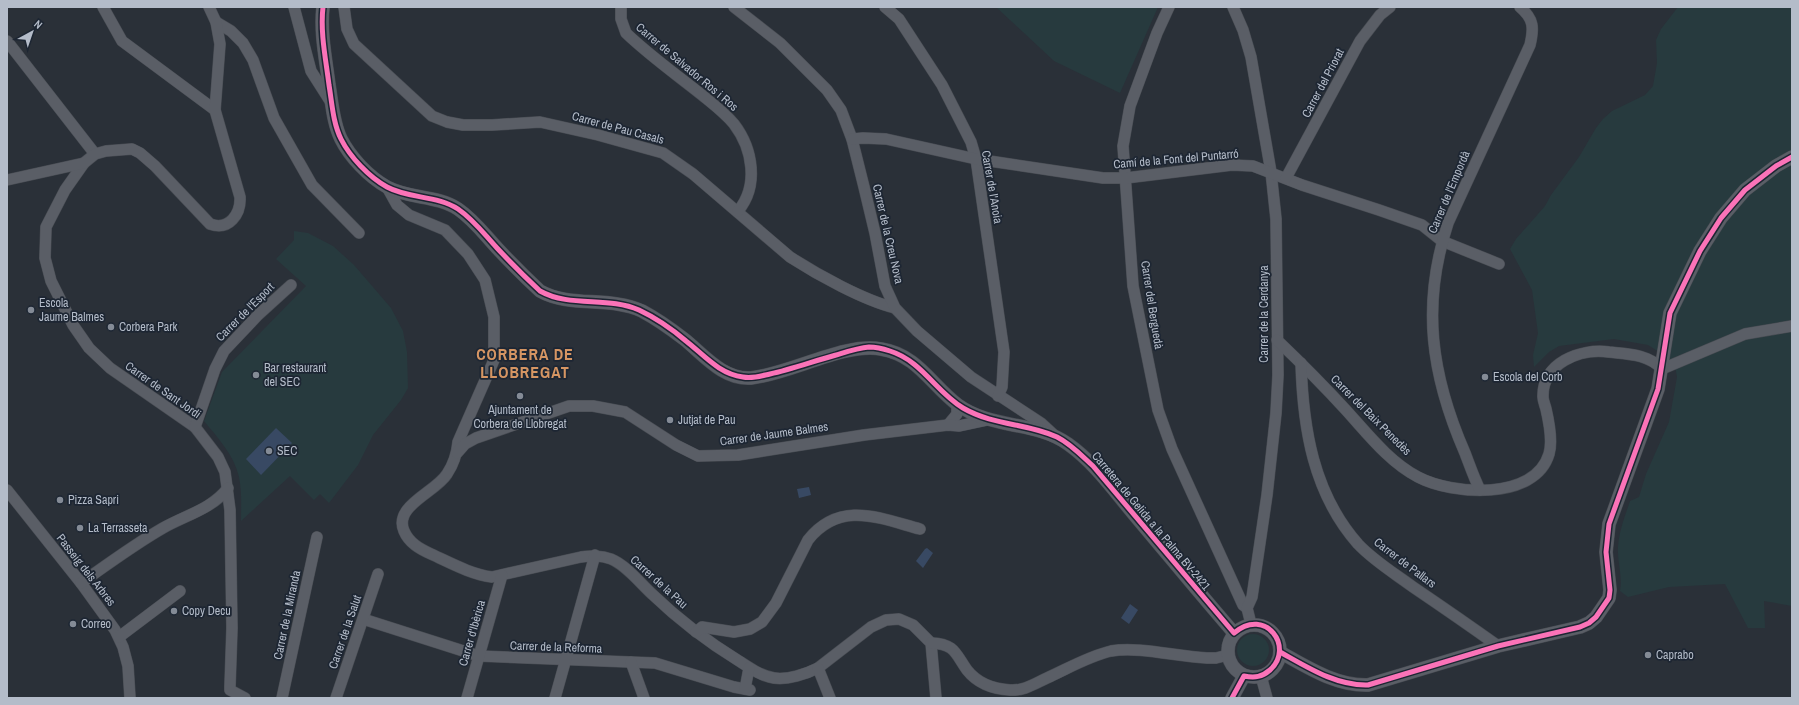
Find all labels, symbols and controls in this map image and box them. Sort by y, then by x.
north arrow [12,12,52,52]
text: N [31,17,45,32]
street label: Carrer de Salvador Ros i Ros [632,19,742,115]
street label: Carrer del Priorat [1298,45,1348,120]
street label: Carrer de Pau Casals [570,108,666,148]
street label: Camí de la Font del Puntarró [1113,146,1239,172]
street label: Carrer de l'Empordà [1424,148,1474,236]
street label: Carrer de l'Anoia [978,149,1006,225]
street label: Carrer de la Creu Nova [869,183,907,286]
street label: Carrer del Berguedà [1137,260,1167,351]
street label: Carrer de la Cerdanya [1256,265,1272,363]
street label: Carrer de l'Esport [212,279,278,345]
place label: Escola Jaume Balmes [39,295,104,325]
marker: Escola Jaume Balmes [26,305,36,315]
place label: Corbera Park [119,319,178,335]
marker: Corbera Park [106,322,116,332]
district label: CORBERA DE LLOBREGAT [476,343,574,383]
street label: Carrer de Sant Jordi [122,358,204,422]
place label: Bar restaurant del SEC [264,360,327,390]
place label: Escola del Corb [1493,369,1562,385]
marker: Bar restaurant del SEC [251,370,261,380]
street label: Carrer del Baix Penedès [1327,371,1415,459]
marker: Escola del Corb [1480,372,1490,382]
marker: Ajuntament de Corbera de Llobregat [515,391,525,401]
place label: Ajuntament de Corbera de Llobregat [474,402,567,432]
place label: Jutjat de Pau [678,412,735,428]
marker: Jutjat de Pau [665,415,675,425]
street label: Carrer de Jaume Balmes [719,418,829,450]
place label: SEC [277,443,297,459]
marker: SEC [264,446,274,456]
street label: Carretera de Gelida a la Palma BV-2421 [1088,448,1214,594]
place label: Pizza Sapri [68,492,119,508]
marker: Pizza Sapri [55,495,65,505]
place label: La Terrasseta [88,520,148,536]
marker: La Terrasseta [75,523,85,533]
street label: Passeig dels Arbres [53,531,119,609]
street label: Carrer de Pallars [1370,534,1440,592]
street label: Carrer de la Pau [627,552,691,612]
street label: Carrer de la Miranda [270,568,304,661]
street label: Carrer de la Salut [325,593,365,671]
street label: Carrer d'Ibèrica [455,598,489,668]
place label: Copy Decu [182,603,231,619]
marker: Copy Decu [169,606,179,616]
place label: Correo [81,616,111,632]
marker: Correo [68,619,78,629]
street label: Carrer de la Reforma [510,637,603,657]
place label: Caprabo [1656,647,1694,663]
marker: Caprabo [1643,650,1653,660]

